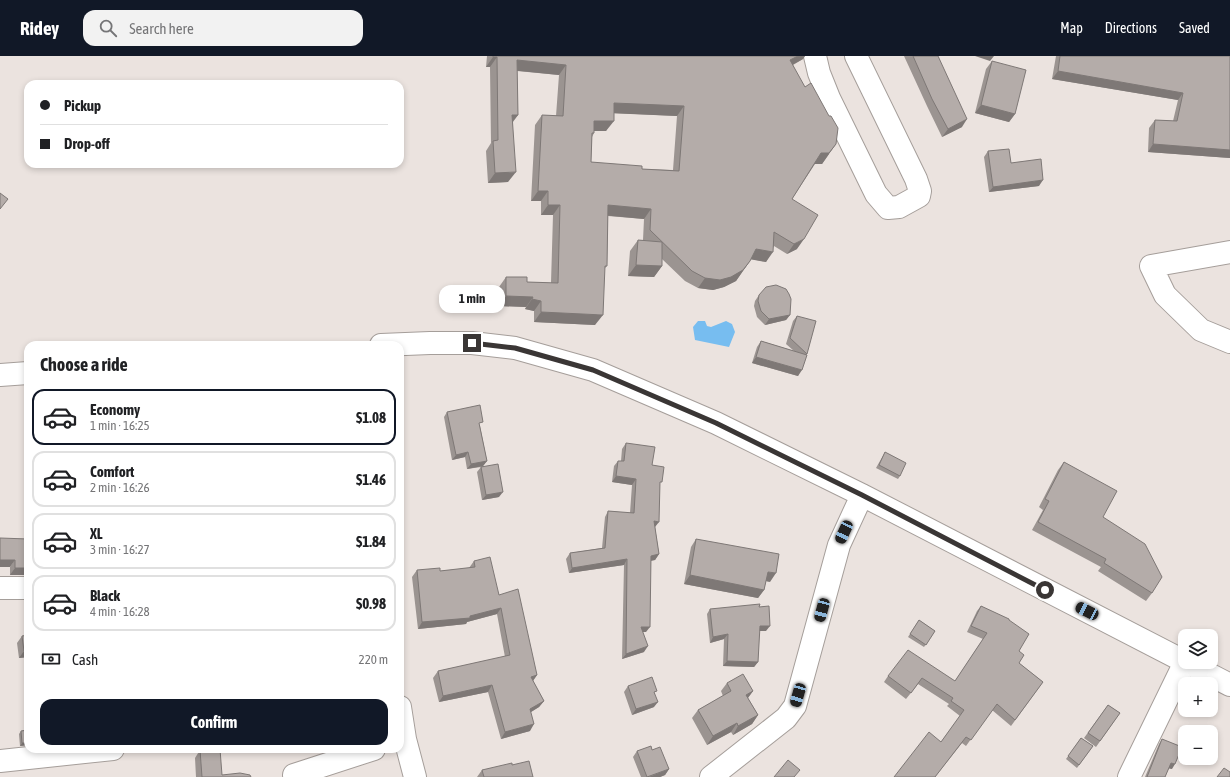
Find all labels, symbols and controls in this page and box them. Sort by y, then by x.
search box [83,10,363,46]
text: Ridey [20,17,59,39]
icon: search [97,17,119,39]
text: Search here [129,20,194,37]
text: Map [1060,20,1083,36]
text: Directions [1105,20,1157,36]
text: Saved [1179,20,1210,36]
text: Pickup [64,97,101,114]
text: Drop-off [64,135,110,152]
callout: 1 min [439,285,505,313]
text: 1 min [459,291,485,306]
route end [463,334,481,352]
text: Choose a ride [40,354,128,375]
icon: car [42,399,78,435]
text: Economy [90,401,140,418]
text: $1.08 [356,409,386,426]
text: 1 min · 16:25 [90,418,150,433]
icon: car [42,461,78,497]
text: Comfort [90,463,134,480]
text: $1.46 [356,471,386,488]
text: 2 min · 16:26 [90,480,150,495]
car [833,519,855,545]
icon: car [42,523,78,559]
text: XL [90,525,103,542]
text: $1.84 [356,533,386,550]
text: 3 min · 16:27 [90,542,150,557]
route start [1036,581,1054,599]
icon: car [42,585,78,621]
text: Black [90,587,120,604]
text: $0.98 [356,595,386,612]
car [813,597,831,623]
car [1074,600,1100,622]
text: 4 min · 16:28 [90,604,150,619]
map controls [1178,629,1218,765]
button: layers [1178,629,1218,669]
icon: cash [40,648,62,670]
text: Cash [72,651,98,668]
text: 220 m [359,652,388,667]
button: + [1178,677,1218,717]
car [789,682,807,708]
button: Confirm [40,699,388,745]
button: − [1178,725,1218,765]

